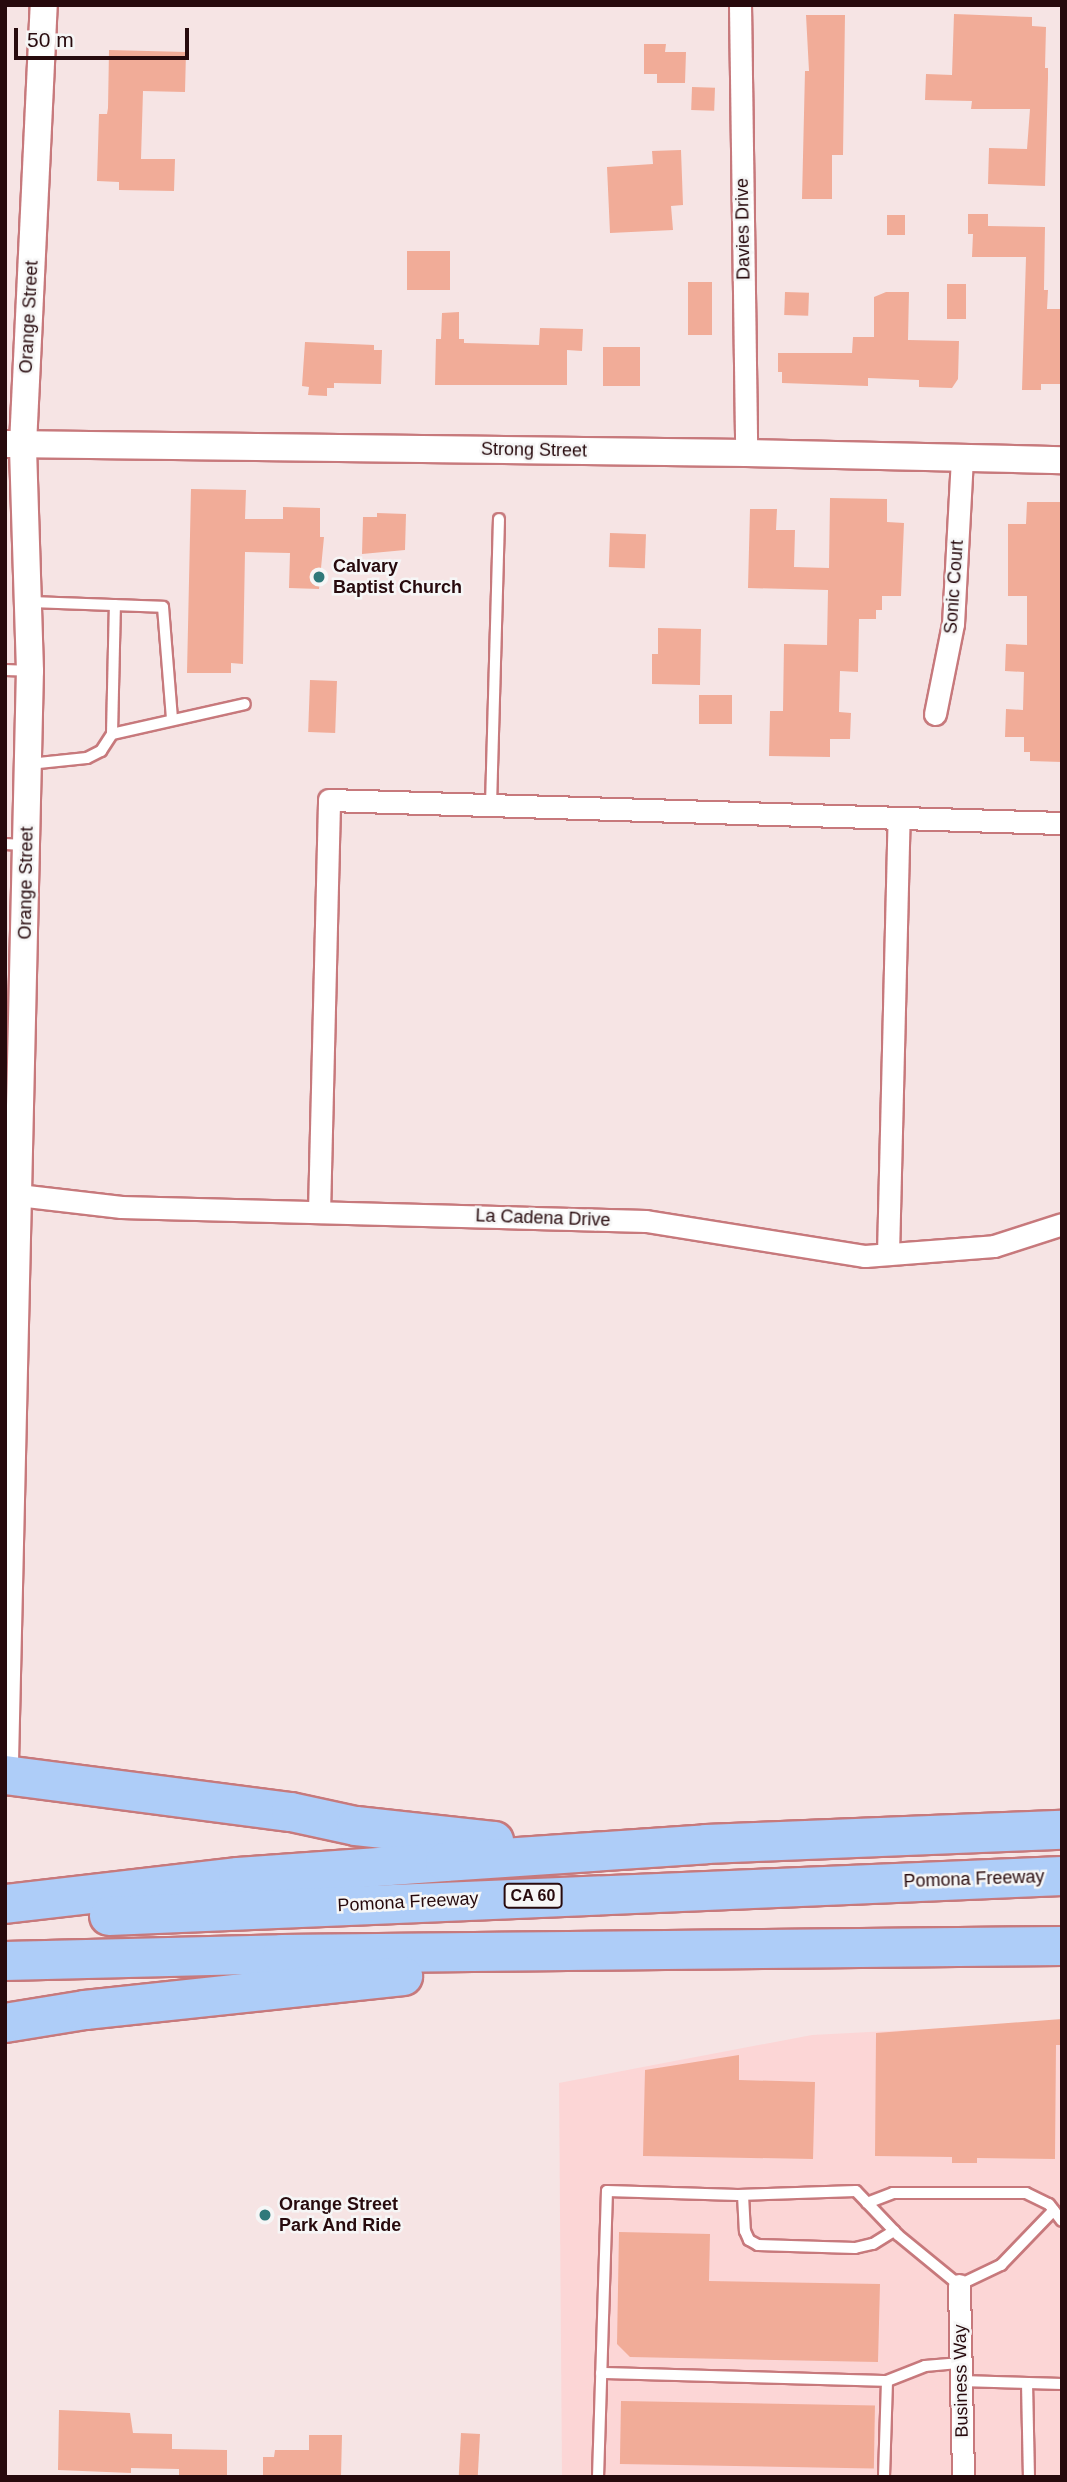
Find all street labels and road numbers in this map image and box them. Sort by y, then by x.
street label: Davies Drive [731,178,755,280]
street label: Orange Street [15,260,43,374]
street label: Strong Street [481,438,587,462]
street label: Sonic Court [940,539,968,635]
street label: Orange Street [14,826,38,940]
street label: La Cadena Drive [475,1205,611,1231]
street label: Pomona Freeway [903,1866,1045,1892]
road number: CA 60 [503,1884,563,1908]
street label: Pomona Freeway [337,1888,479,1916]
street label: Business Way [949,2324,973,2438]

